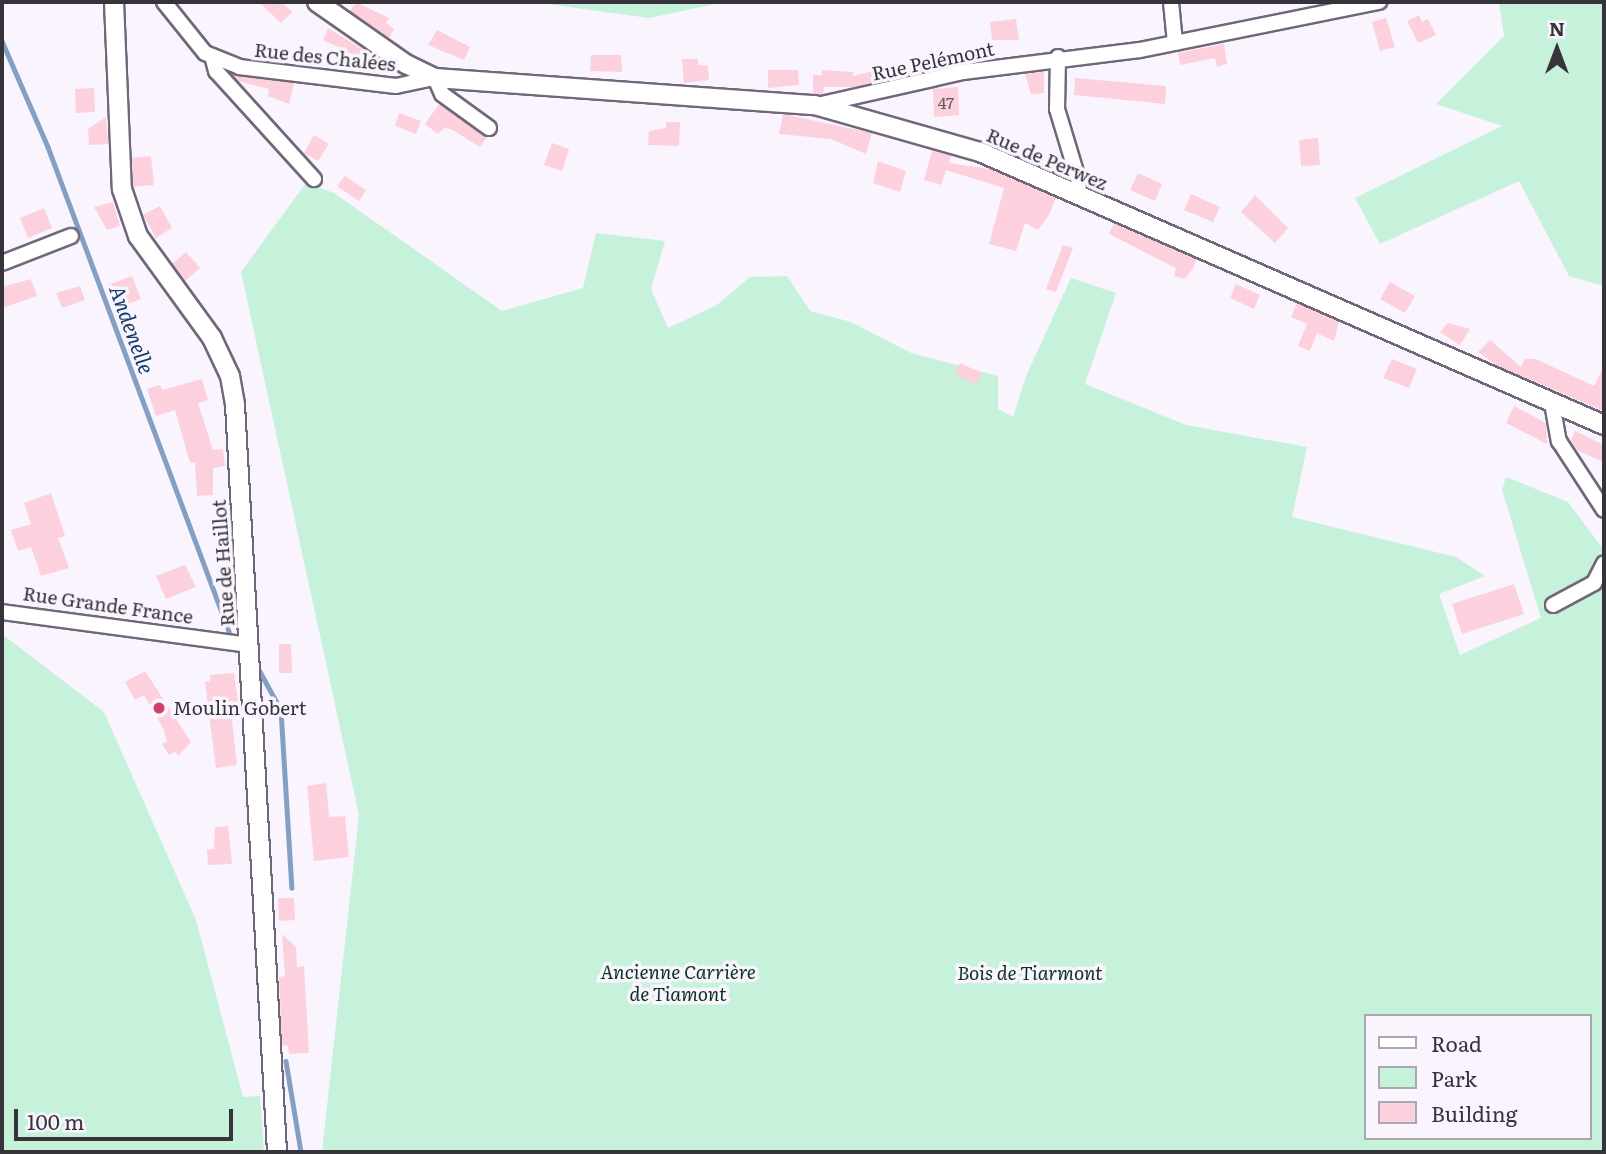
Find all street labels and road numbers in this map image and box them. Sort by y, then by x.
street label: Rue Pelémont [870,37,996,85]
street label: Rue des Chalées [253,38,397,76]
street label: Rue de Perwez [983,123,1111,195]
street label: Rue de Haillot [207,499,239,627]
street label: Rue Grande France [21,582,195,628]

